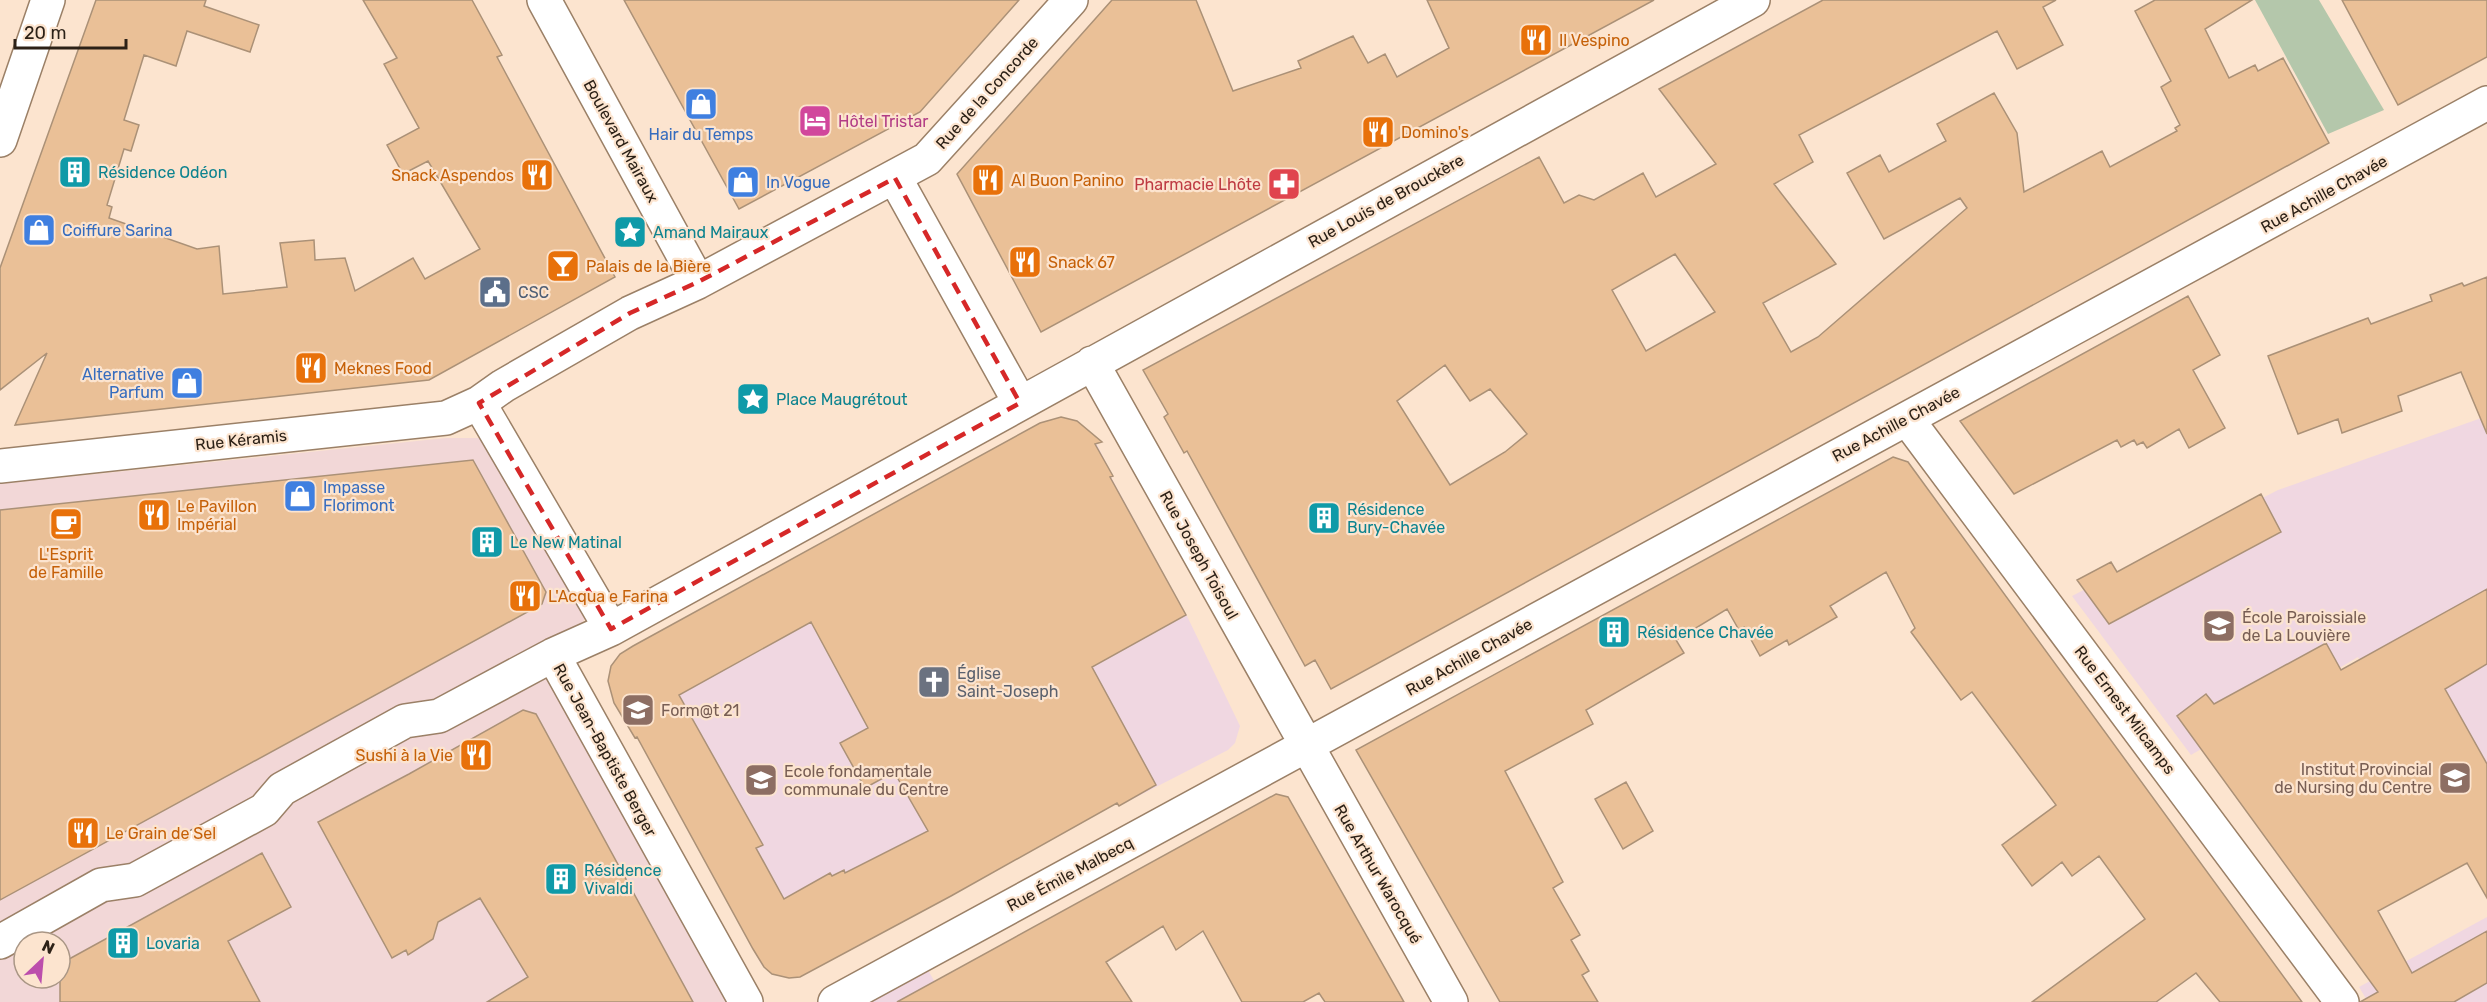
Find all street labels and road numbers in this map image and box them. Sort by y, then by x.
street label: Rue de la Concorde [932,33,1042,153]
street label: Boulevard Mairaux [579,76,663,206]
street label: Rue Louis de Brouckère [1305,150,1467,252]
street label: Rue Achille Chavée [2257,151,2391,237]
street label: Rue Achille Chavée [1829,382,1963,466]
street label: Rue Kéramis [194,426,288,454]
street label: Rue Joseph Toisoul [1156,487,1242,623]
street label: Rue Achille Chavée [1402,614,1536,700]
street label: Rue Ernest Milcamps [2071,642,2179,778]
street label: Rue Jean-Baptiste Berger [549,660,661,840]
street label: Rue Arthur Warocqué [1330,801,1426,947]
street label: Rue Émile Malbecq [1004,833,1136,915]

